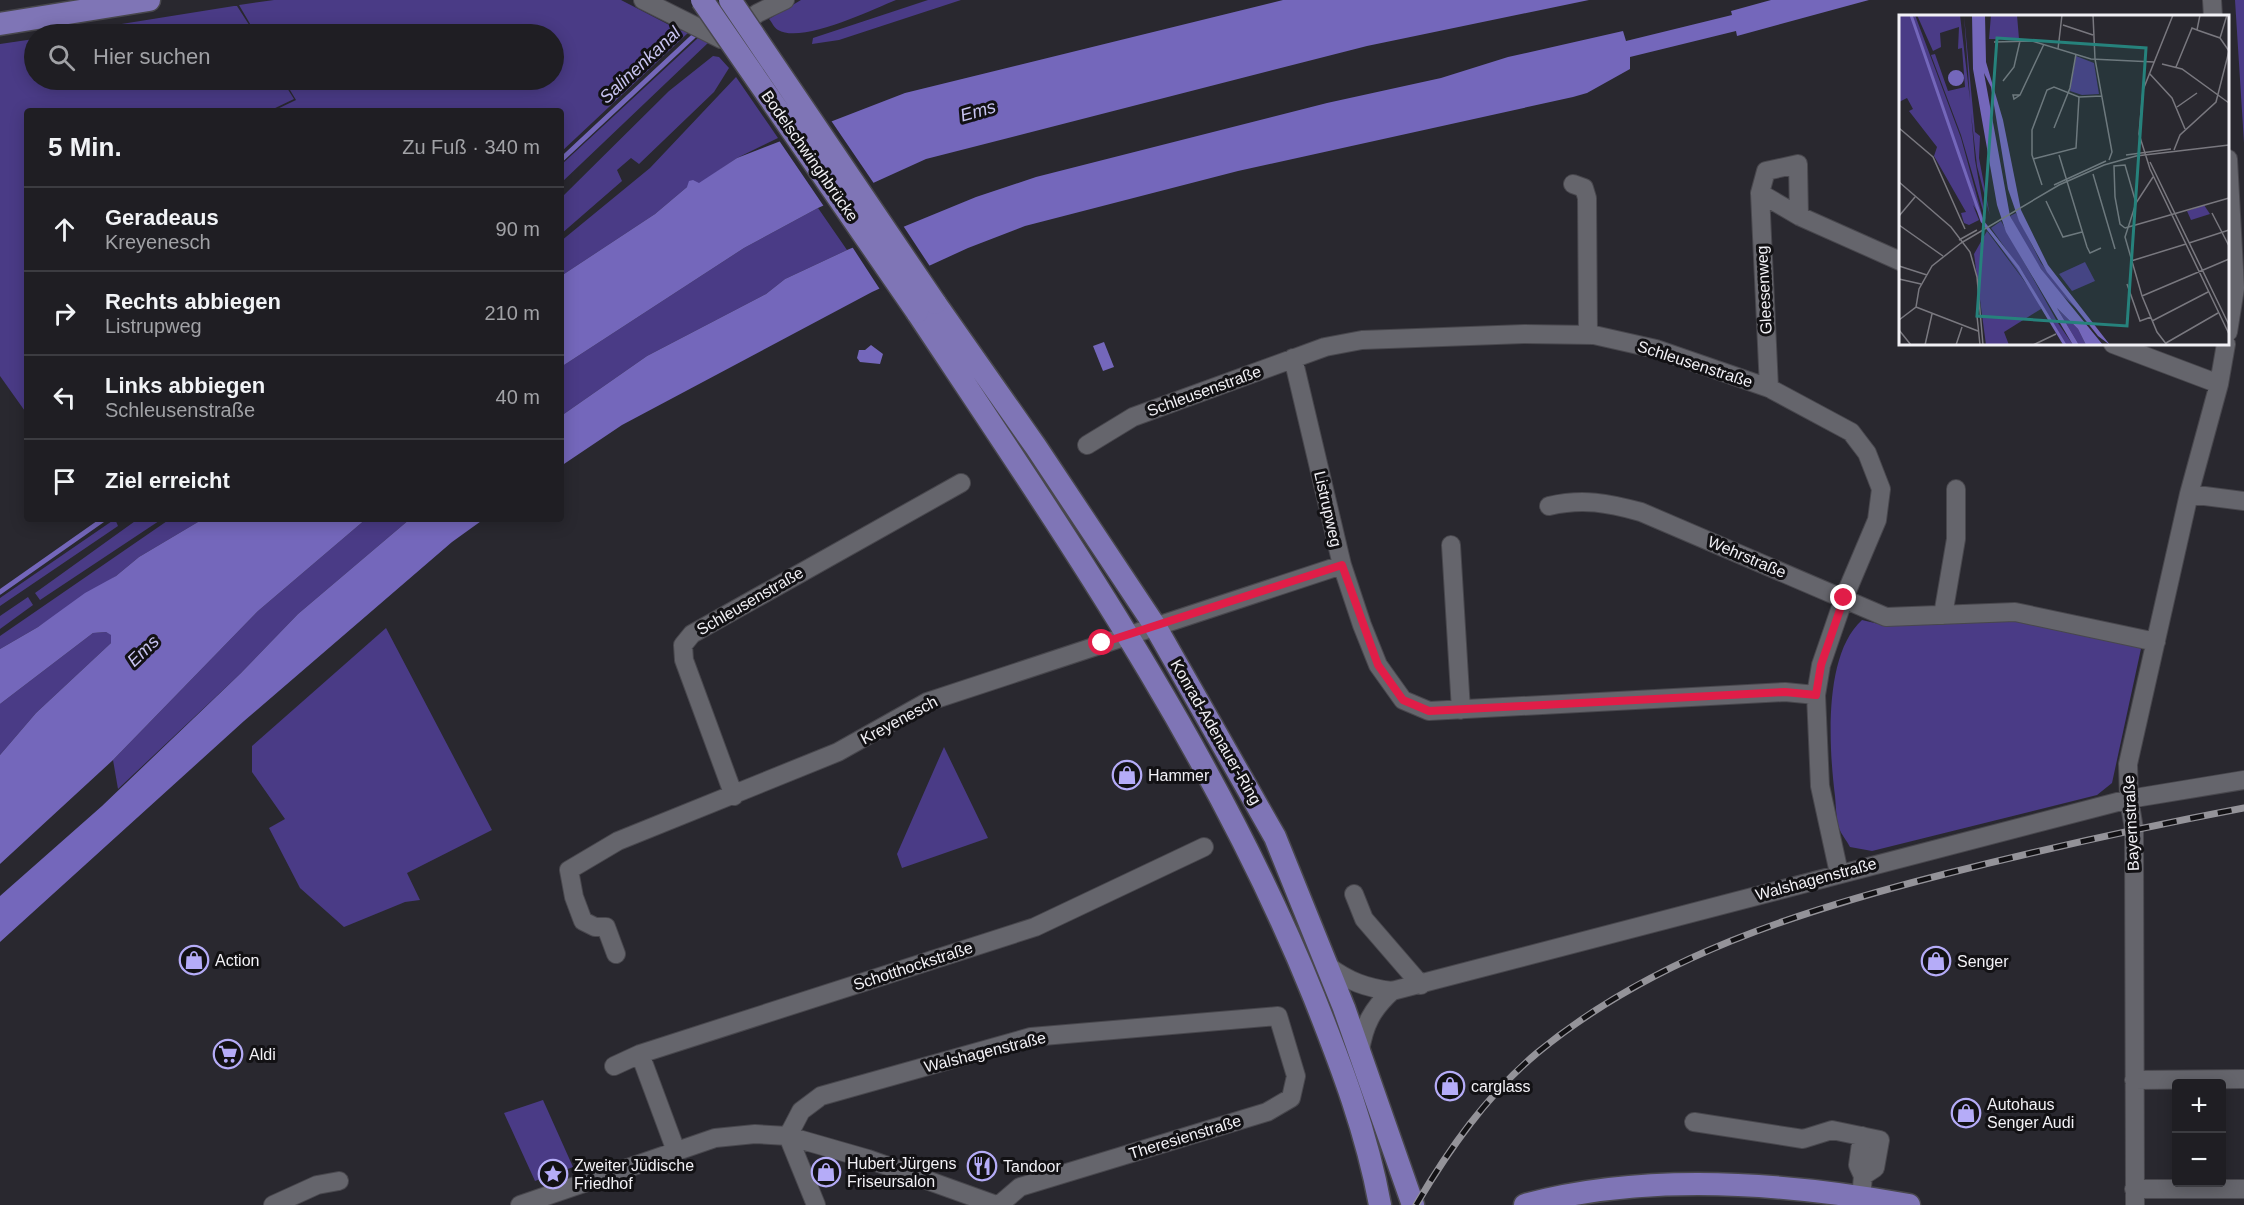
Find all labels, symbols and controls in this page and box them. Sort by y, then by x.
inset map [1899,15,2229,345]
water label: Salinenkanal [595,22,685,107]
search box [24,24,564,90]
icon: search [45,41,78,74]
text: Hier suchen [93,44,210,69]
street label: Bodelschwinghbrücke [758,87,862,225]
water label: Ems [958,96,998,126]
text: 5 Min. [48,132,122,162]
text: Zu Fuß · 340 m [402,136,540,158]
text: Geradeaus [105,205,219,230]
icon: ahead [48,213,81,246]
text: 90 m [496,218,540,240]
text: Kreyenesch [105,231,211,253]
street label: Gleesenweg [1753,245,1775,335]
text: Rechts abbiegen [105,289,281,314]
icon: right [48,297,81,330]
text: 210 m [484,302,540,324]
text: Listrupweg [105,315,202,337]
street label: Schleusenstraße [1635,337,1755,391]
street label: Schleusenstraße [1145,362,1263,420]
text: Links abbiegen [105,373,265,398]
icon: left [48,381,81,414]
text: 40 m [496,386,540,408]
text: Schleusenstraße [105,399,255,421]
icon: arrive [48,465,81,498]
text: Ziel erreicht [105,468,230,493]
street label: Listrupweg [1311,469,1345,549]
street label: Wehrstraße [1705,533,1789,581]
street label: Schleusenstraße [694,564,806,638]
route end [1830,584,1856,610]
route start [1088,629,1114,655]
water label: Ems [123,631,163,671]
street label: Konrad-Adenauer-Ring [1168,656,1264,808]
street label: Kreyenesch [858,693,940,747]
shop icon: Hammer [1111,759,1143,791]
place label: Hammer [1148,767,1210,784]
street label: Bayernstraße [2120,775,2142,871]
street label: Walshagenstraße [1754,855,1879,903]
street label: Schotthockstraße [851,939,975,993]
shop icon: Action [178,944,210,976]
shop icon: Senger [1920,945,1952,977]
place label: Action [215,952,259,969]
place label: Senger [1957,953,2009,970]
street label: Walshagenstraße [922,1029,1048,1075]
supermarket icon: Aldi [212,1038,244,1070]
place label: Aldi [249,1046,276,1063]
shop icon: carglass [1434,1070,1466,1102]
place label: carglass [1471,1078,1531,1095]
map controls [2172,1079,2226,1187]
button: + [2172,1079,2226,1133]
place label: Autohaus Senger Audi [1987,1096,2074,1131]
shop icon: Autohaus Senger Audi [1950,1097,1982,1129]
street label: Theresienstraße [1127,1112,1243,1162]
button: − [2172,1133,2226,1187]
restaurant icon: Tandoor [966,1150,998,1182]
place label: Hubert Jürgens Friseursalon [847,1155,956,1190]
shop icon: Hubert Jürgens Friseursalon [810,1156,842,1188]
place label: Zweiter Jüdische Friedhof [574,1157,694,1192]
place icon: Zweiter Jüdische Friedhof [537,1158,569,1190]
place label: Tandoor [1003,1158,1061,1175]

